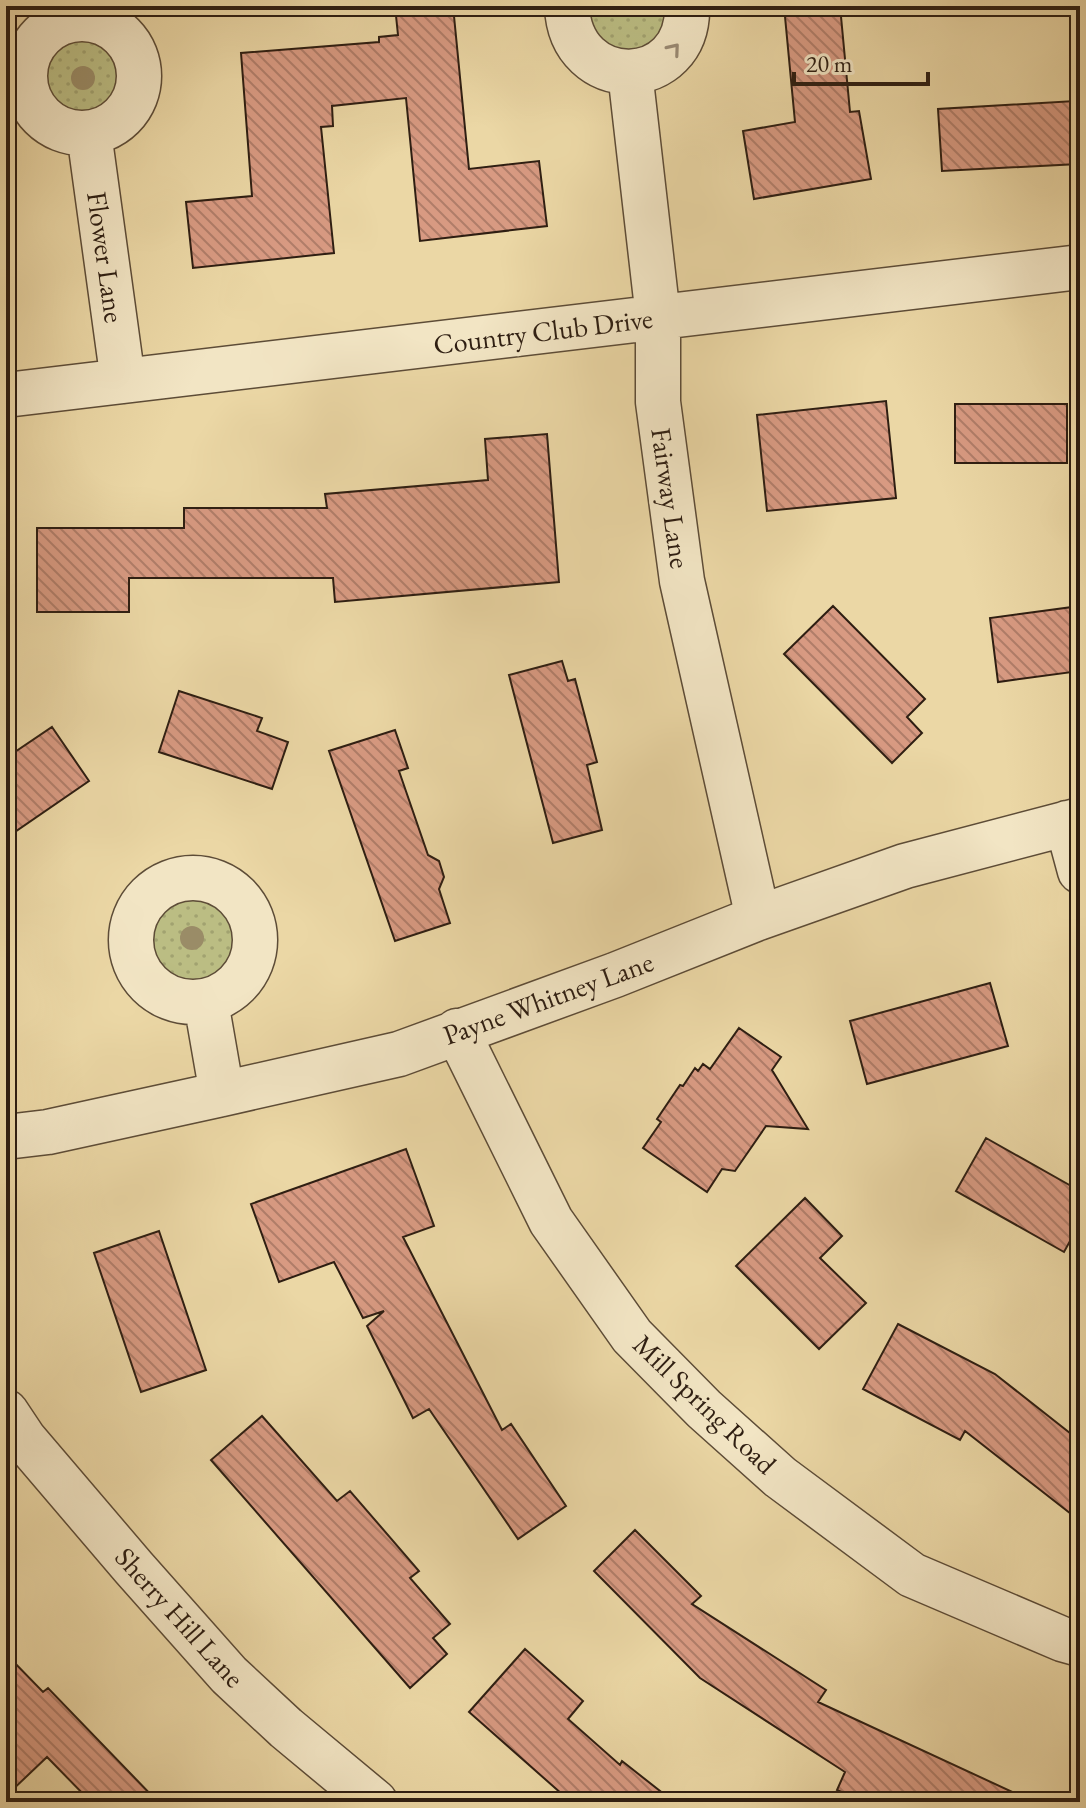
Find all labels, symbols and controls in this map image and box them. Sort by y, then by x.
scale bar [794,36,928,86]
one-way arrow [664,43,679,58]
text: 20 m [806,48,853,79]
street label: Flower Lane [79,189,133,325]
street label: Country Club Drive [431,300,655,362]
street label: Fairway Lane [643,425,699,571]
street label: Payne Whitney Lane [438,943,658,1053]
street label: Mill Spring Road [626,1326,785,1482]
street label: Sherry Hill Lane [107,1539,253,1695]

